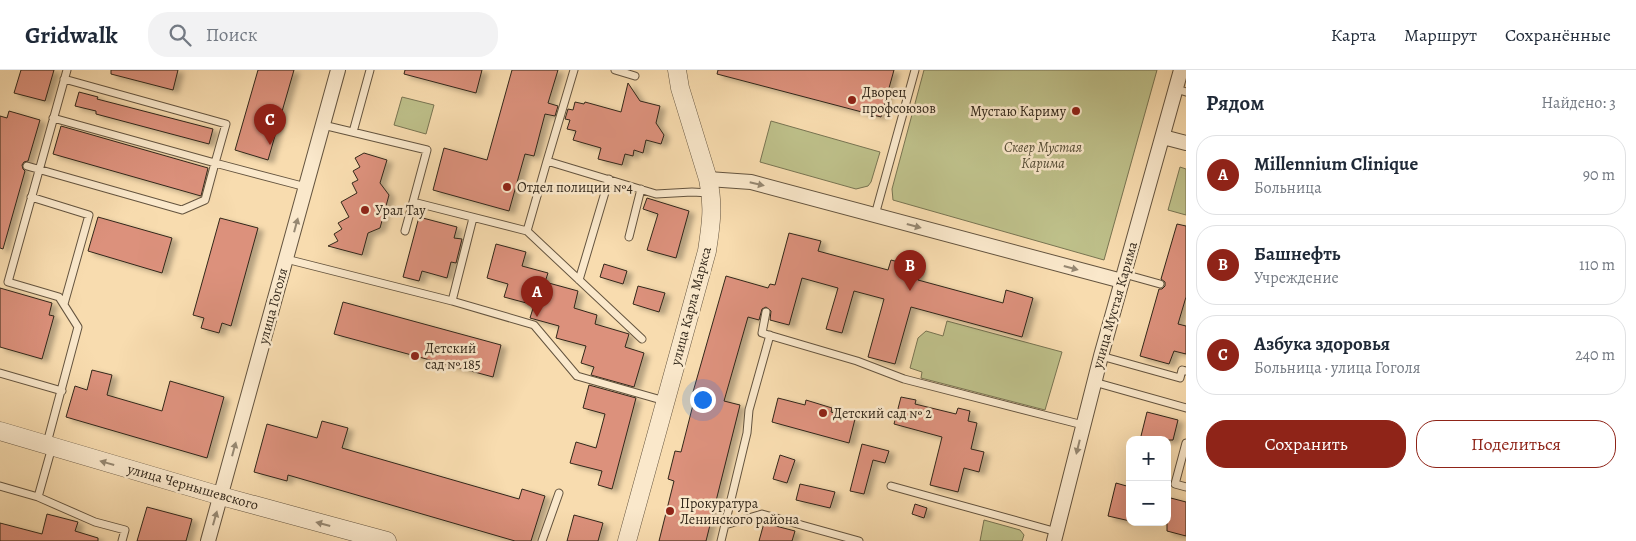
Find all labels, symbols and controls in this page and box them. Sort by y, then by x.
search box [148,12,498,57]
text: Gridwalk [25,19,118,51]
icon: search [166,21,194,49]
text: Поиск [206,22,258,48]
text: Карта [1331,23,1376,47]
text: Маршрут [1404,23,1477,47]
text: Сохранённые [1505,23,1611,47]
place label: Дворец профсоюзов [862,83,936,118]
text: Рядом [1206,89,1264,117]
text: Найдено: 3 [1541,92,1616,114]
marker: Дворец профсоюзов [846,94,858,106]
place label: Мустаю Кариму [970,102,1067,121]
pin: C [254,104,286,145]
marker: Мустаю Кариму [1070,105,1082,117]
park label: Сквер Мустая Карима [1004,138,1082,173]
text: Millennium Clinique [1254,151,1418,177]
text: A [1218,164,1228,186]
text: 90 m [1583,164,1615,186]
text: Больница [1254,177,1322,199]
place label: Отдел полиции №4 [517,178,633,197]
one-way arrow [749,180,764,188]
marker: Отдел полиции №4 [501,181,513,193]
place label: Урал Тау [375,201,426,220]
marker: Урал Тау [359,204,371,216]
one-way arrow [292,217,300,232]
one-way arrow [906,222,921,230]
street label: улица Мустая Карима [1088,239,1142,372]
text: Башнефть [1254,241,1340,267]
street label: улица Карла Маркса [666,244,716,368]
pin: B [894,250,926,291]
text: B [1218,254,1228,276]
text: 110 m [1579,254,1615,276]
one-way arrow [1063,264,1078,272]
street label: улица Гоголя [253,266,292,347]
text: Учреждение [1254,267,1339,289]
pin: A [521,276,553,317]
text: Азбука здоровья [1254,331,1390,357]
place label: Детский сад № 185 [425,339,481,374]
text: C [1218,344,1228,366]
text: 240 m [1575,344,1615,366]
marker: Детский сад № 185 [409,350,421,362]
text: Больница · улица Гоголя [1254,357,1420,379]
your location [690,387,716,413]
place label: Детский сад № 2 [833,404,932,423]
marker: Детский сад № 2 [817,407,829,419]
button: Сохранить [1206,420,1406,468]
button: Поделиться [1416,420,1616,468]
map controls [1126,436,1171,526]
button: + [1126,436,1171,481]
one-way arrow [1074,439,1082,454]
one-way arrow [230,441,238,456]
one-way arrow [100,458,115,466]
street label: улица Чернышевского [124,459,261,515]
button: − [1126,481,1171,526]
place label: Прокуратура Ленинского района [680,494,800,529]
marker: Прокуратура Ленинского района [664,505,676,517]
one-way arrow [211,511,219,526]
one-way arrow [315,519,330,527]

